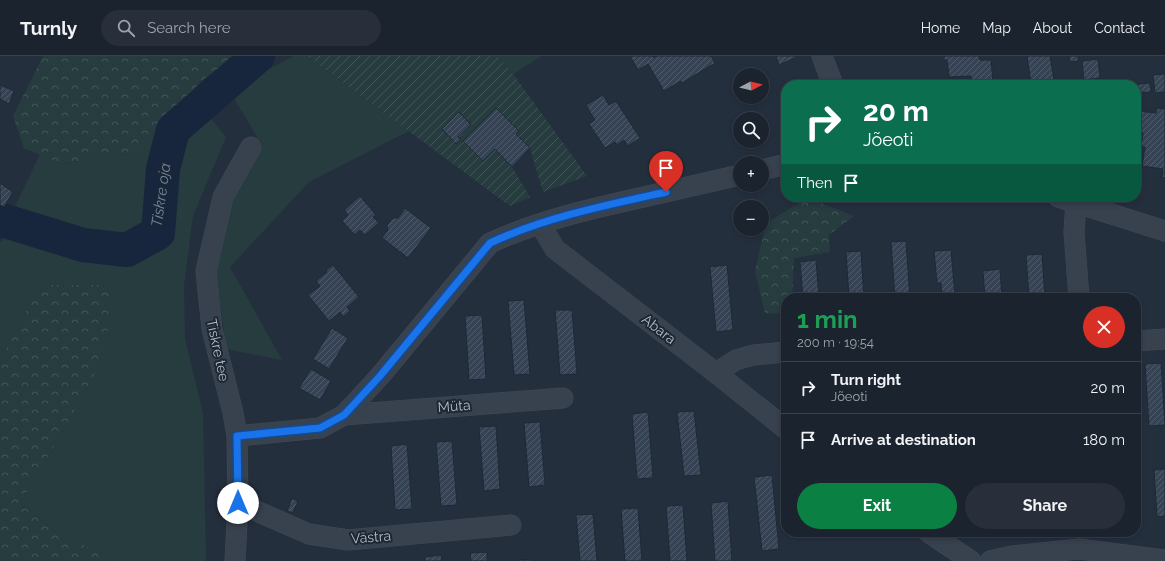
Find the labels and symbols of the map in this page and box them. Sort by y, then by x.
north arrow [733,68,769,104]
pin [649,151,683,192]
water label: Tiskre oja [148,162,174,228]
street label: Abara [639,311,679,347]
street label: Tiskre tee [204,317,232,383]
street label: Müta [437,397,471,415]
position arrow [217,482,259,524]
street label: Västra [350,528,392,546]

